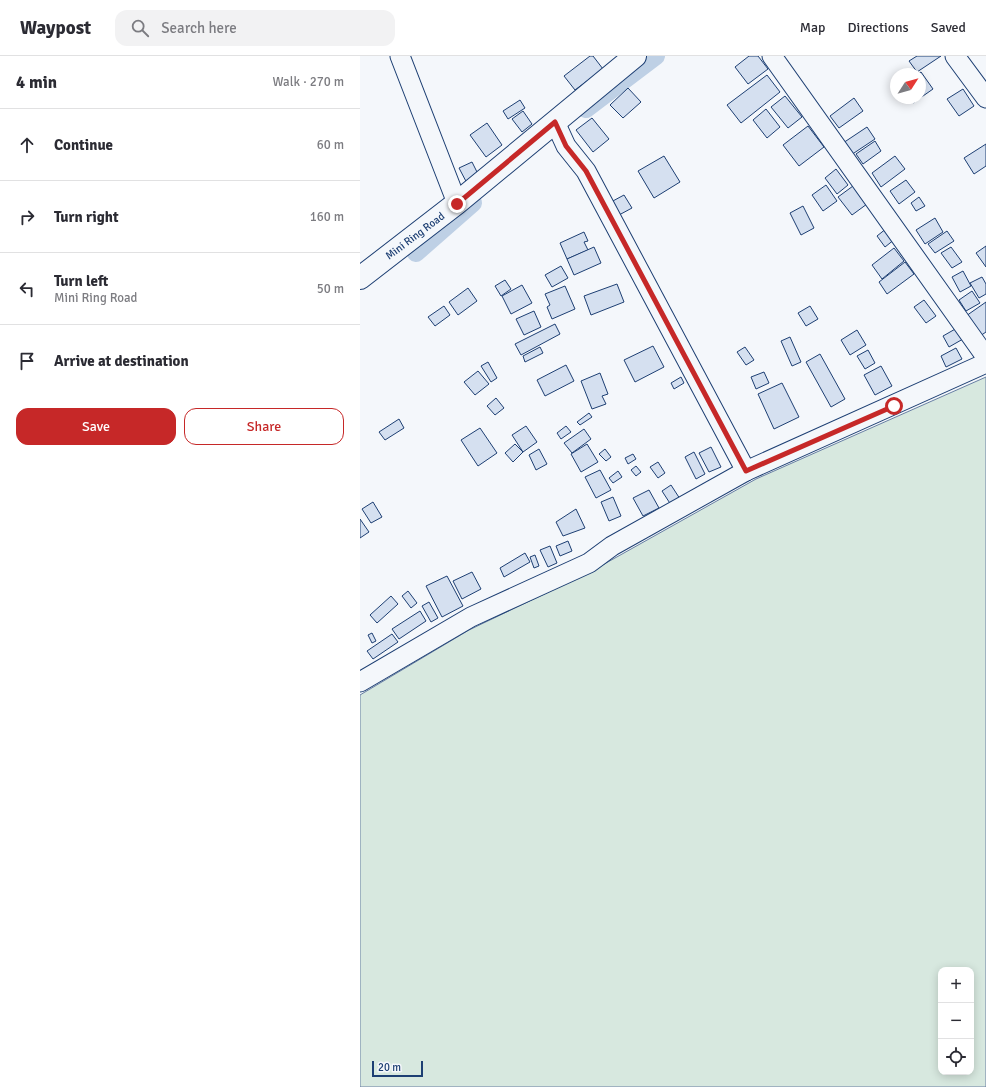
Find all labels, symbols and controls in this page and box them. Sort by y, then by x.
search box [115,10,395,46]
text: Waypost [20,16,91,40]
icon: search [129,17,151,39]
text: Search here [161,19,237,37]
text: Map [800,19,826,36]
text: Directions [848,19,909,36]
text: Saved [931,19,966,36]
north arrow [890,68,926,104]
text: 4 min [16,72,57,93]
text: Walk · 270 m [273,74,344,90]
icon: ahead [16,134,38,156]
text: Continue [54,136,113,154]
text: 60 m [317,137,344,153]
route end [448,195,466,213]
icon: right [16,206,38,228]
text: Turn right [54,208,119,226]
text: 160 m [310,209,344,225]
street label: Mini Ring Road [383,209,447,262]
text: Turn left [54,272,108,290]
icon: left [16,278,38,300]
text: 50 m [317,281,344,297]
text: Mini Ring Road [54,290,137,306]
icon: arrive [16,350,38,372]
text: Arrive at destination [54,352,189,370]
route start [885,397,903,415]
button: Save [16,408,176,445]
button: Share [184,408,344,445]
map controls [938,967,974,1075]
button: + [938,967,974,1003]
button: − [938,1003,974,1039]
button: locate [938,1039,974,1075]
scale bar [372,1059,423,1078]
text: 20 m [378,1061,401,1074]

